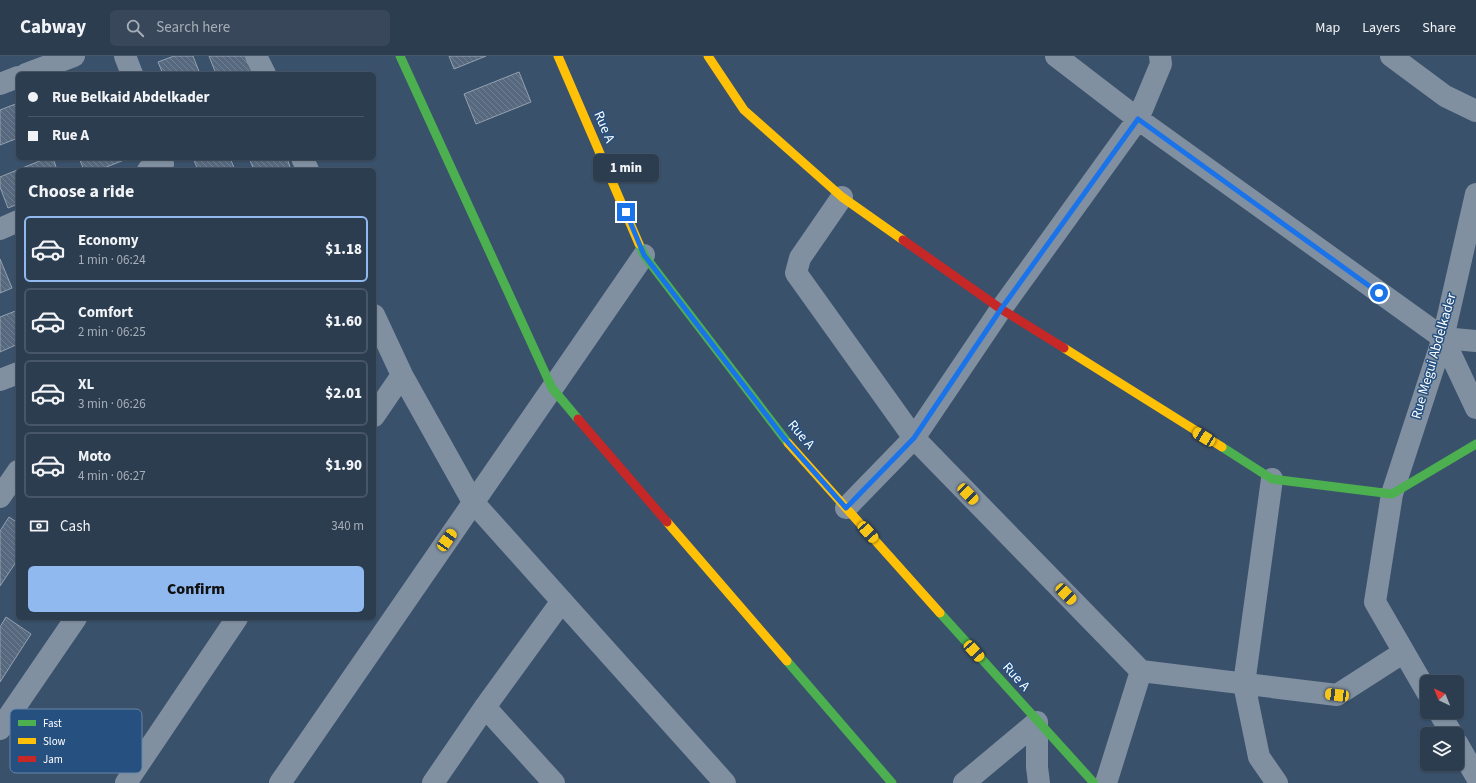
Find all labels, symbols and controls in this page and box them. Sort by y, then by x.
search box [110,10,390,46]
text: Cabway [20,14,86,41]
icon: search [124,17,146,39]
text: Search here [156,17,230,38]
text: Map [1315,18,1340,38]
text: Layers [1362,18,1400,38]
text: Share [1422,18,1456,38]
text: Rue Belkaid Abdelkader [52,87,210,108]
street label: Rue A [588,108,620,146]
text: Rue A [52,125,89,146]
callout: 1 min [593,154,659,182]
text: 1 min [610,159,642,177]
text: Choose a ride [28,179,134,204]
route end [617,203,635,221]
text: Economy [78,230,139,251]
icon: car [30,231,66,267]
text: $1.18 [325,239,362,260]
text: 1 min · 06:24 [78,251,146,269]
route start [1370,284,1388,302]
street label: Rue Megui Abdelkader [1406,291,1462,421]
text: Comfort [78,302,133,323]
icon: car [30,303,66,339]
text: $1.60 [325,311,362,332]
text: 2 min · 06:25 [78,323,146,341]
text: XL [78,374,94,395]
icon: car [30,375,66,411]
text: $2.01 [325,383,362,404]
text: 3 min · 06:26 [78,395,146,413]
street label: Rue A [783,416,819,454]
car [1191,426,1217,448]
text: Moto [78,446,111,467]
icon: car [30,447,66,483]
text: $1.90 [325,455,362,476]
text: 4 min · 06:27 [78,467,146,485]
car [955,481,981,507]
icon: cash [28,515,50,537]
text: Cash [60,516,91,537]
text: 340 m [331,517,364,535]
car [856,519,880,545]
car [435,527,459,553]
button: Confirm [28,566,364,612]
car [1053,581,1079,607]
car [962,638,986,664]
street label: Rue A [998,658,1035,696]
north arrow [1420,675,1464,719]
map controls [1420,675,1464,771]
car [1324,688,1350,702]
legend [10,709,142,773]
text: Fast [43,716,62,731]
button: layers [1420,727,1464,771]
text: Slow [43,734,66,749]
text: Jam [43,752,63,767]

